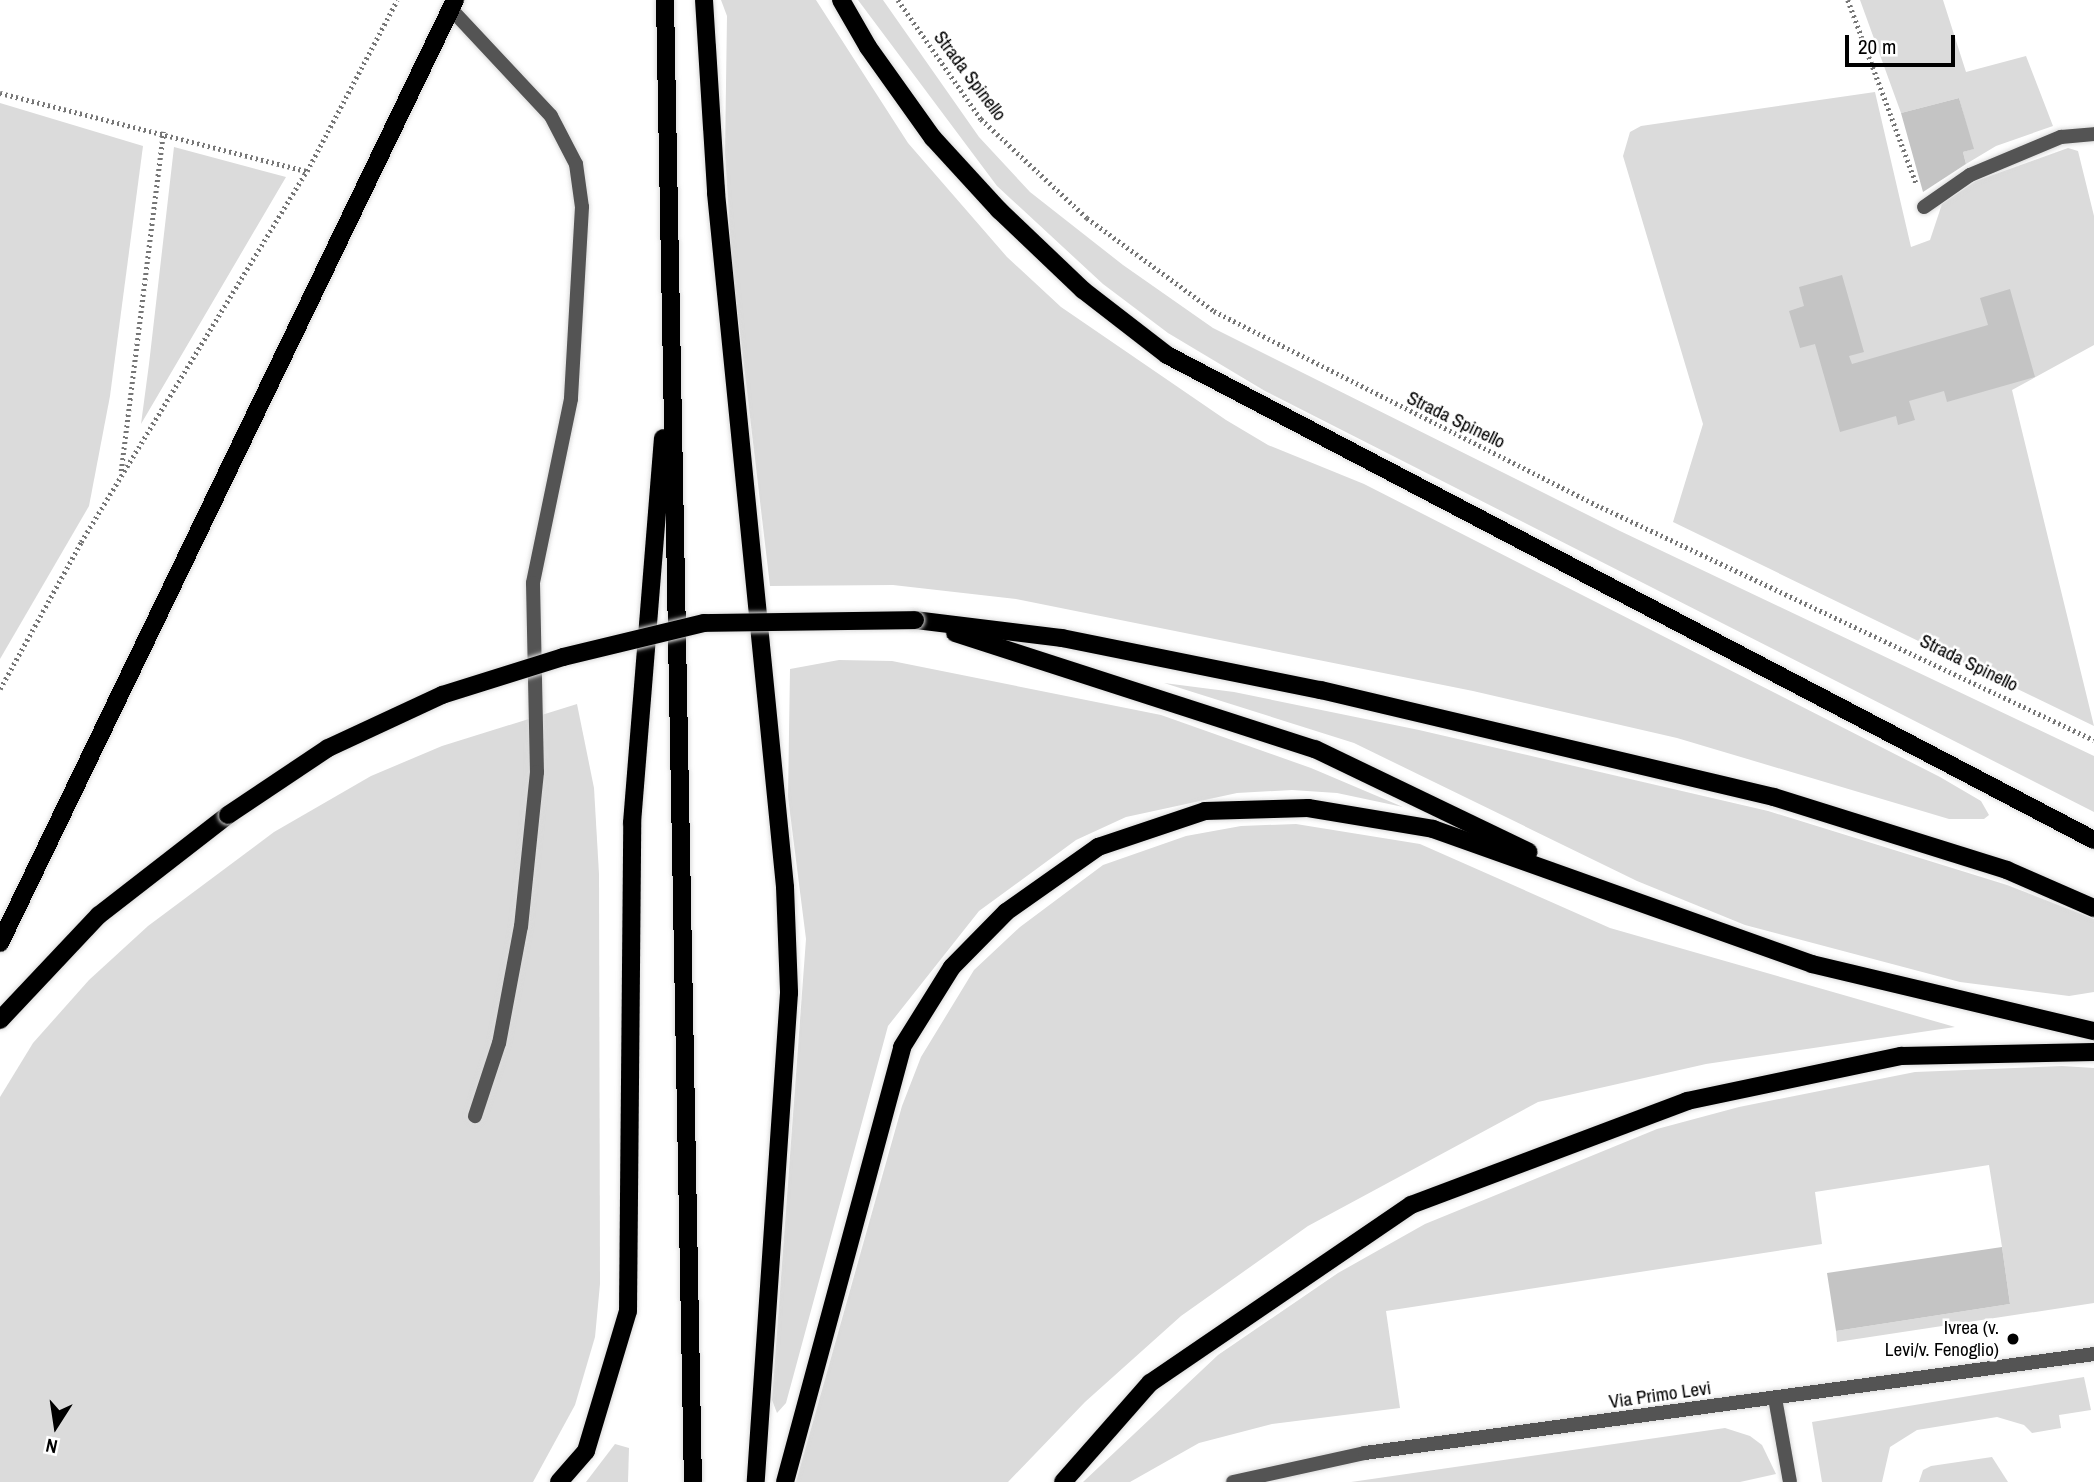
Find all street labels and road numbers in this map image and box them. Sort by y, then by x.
street label: Strada Spinello [929,27,1011,125]
street label: Strada Spinello [1403,386,1509,454]
street label: Strada Spinello [1916,629,2022,697]
street label: Via Primo Levi [1608,1377,1712,1413]

